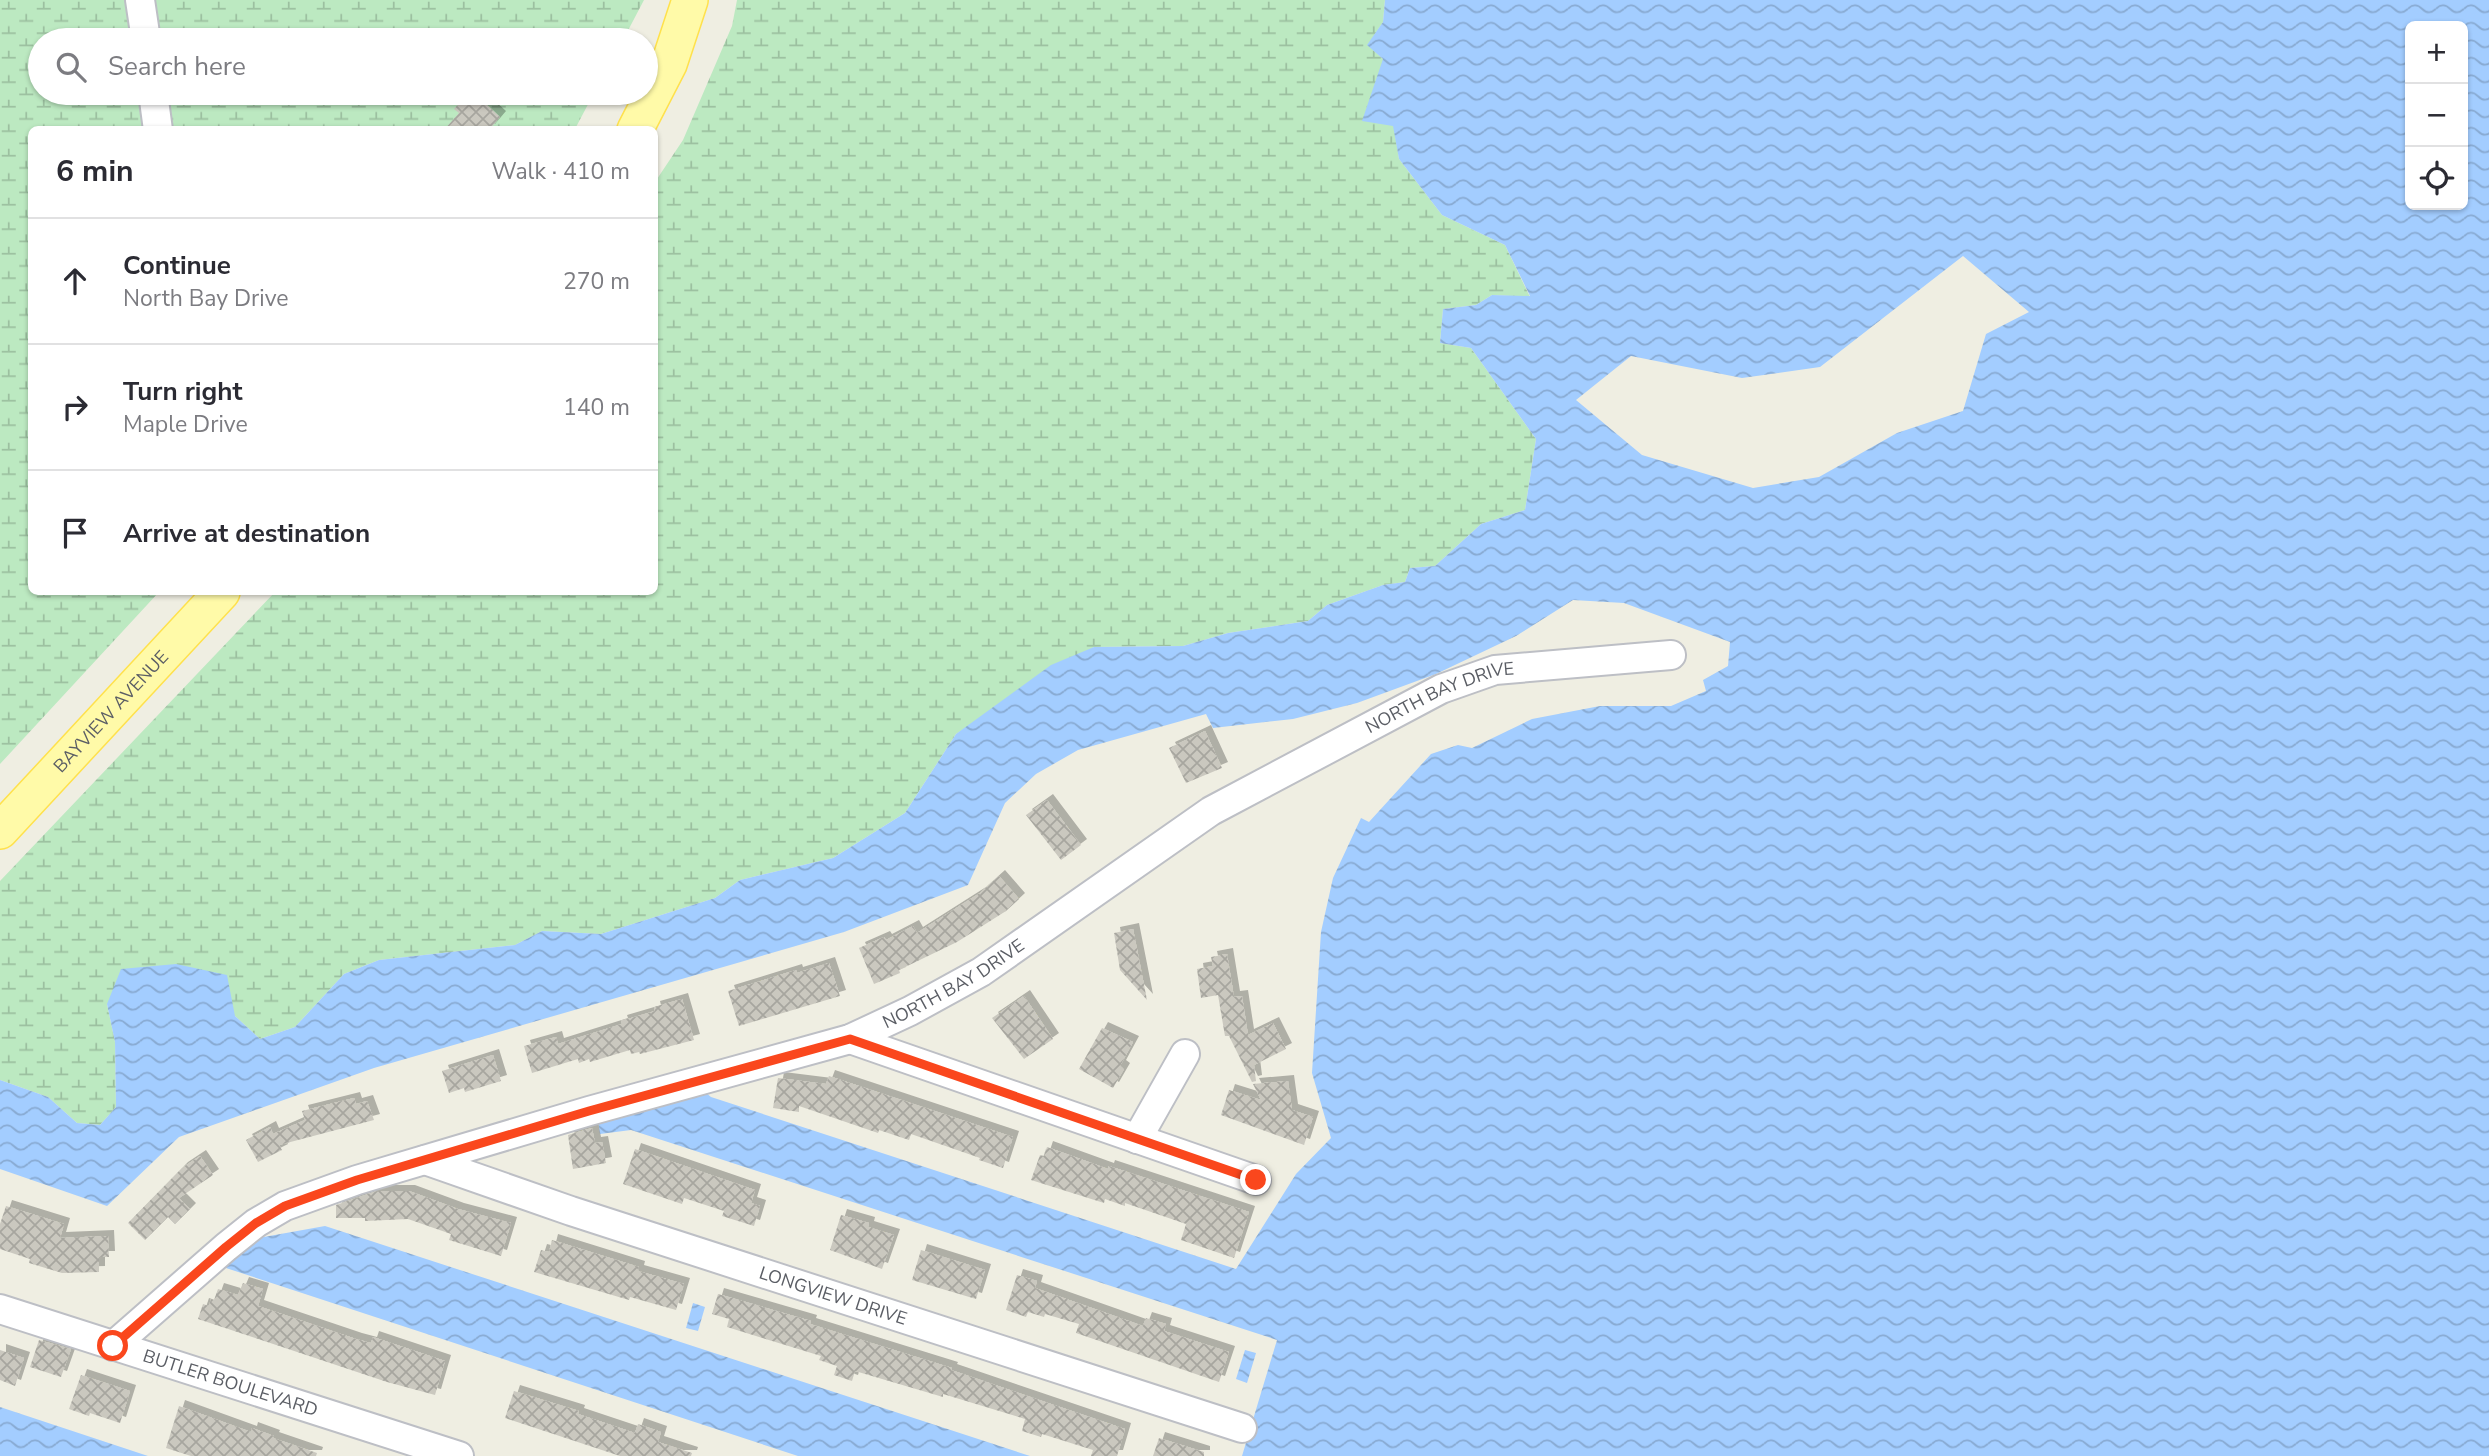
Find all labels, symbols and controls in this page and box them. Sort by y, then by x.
map controls [2405,21,2468,210]
button: + [2405,21,2468,84]
search box [28,28,658,105]
icon: search [52,48,90,86]
text: Search here [108,49,246,84]
button: − [2405,84,2468,147]
button: locate [2405,147,2468,210]
text: 6 min [56,151,134,192]
text: Walk · 410 m [491,156,630,187]
text: Continue [123,248,231,283]
icon: ahead [56,262,94,300]
text: 270 m [563,266,630,297]
text: North Bay Drive [123,283,289,314]
text: Turn right [123,374,242,409]
icon: right [56,388,94,426]
text: 140 m [563,392,630,423]
text: Maple Drive [123,409,248,440]
icon: arrive [56,514,94,552]
text: Arrive at destination [123,516,370,551]
street label: BAYVIEW AVENUE [48,645,174,778]
street label: NORTH BAY DRIVE [1361,656,1515,739]
street label: NORTH BAY DRIVE [879,933,1029,1034]
route end [1240,1164,1271,1195]
street label: LONGVIEW DRIVE [756,1261,910,1331]
route start [97,1330,128,1361]
street label: BUTLER BOULEVARD [140,1344,321,1422]

